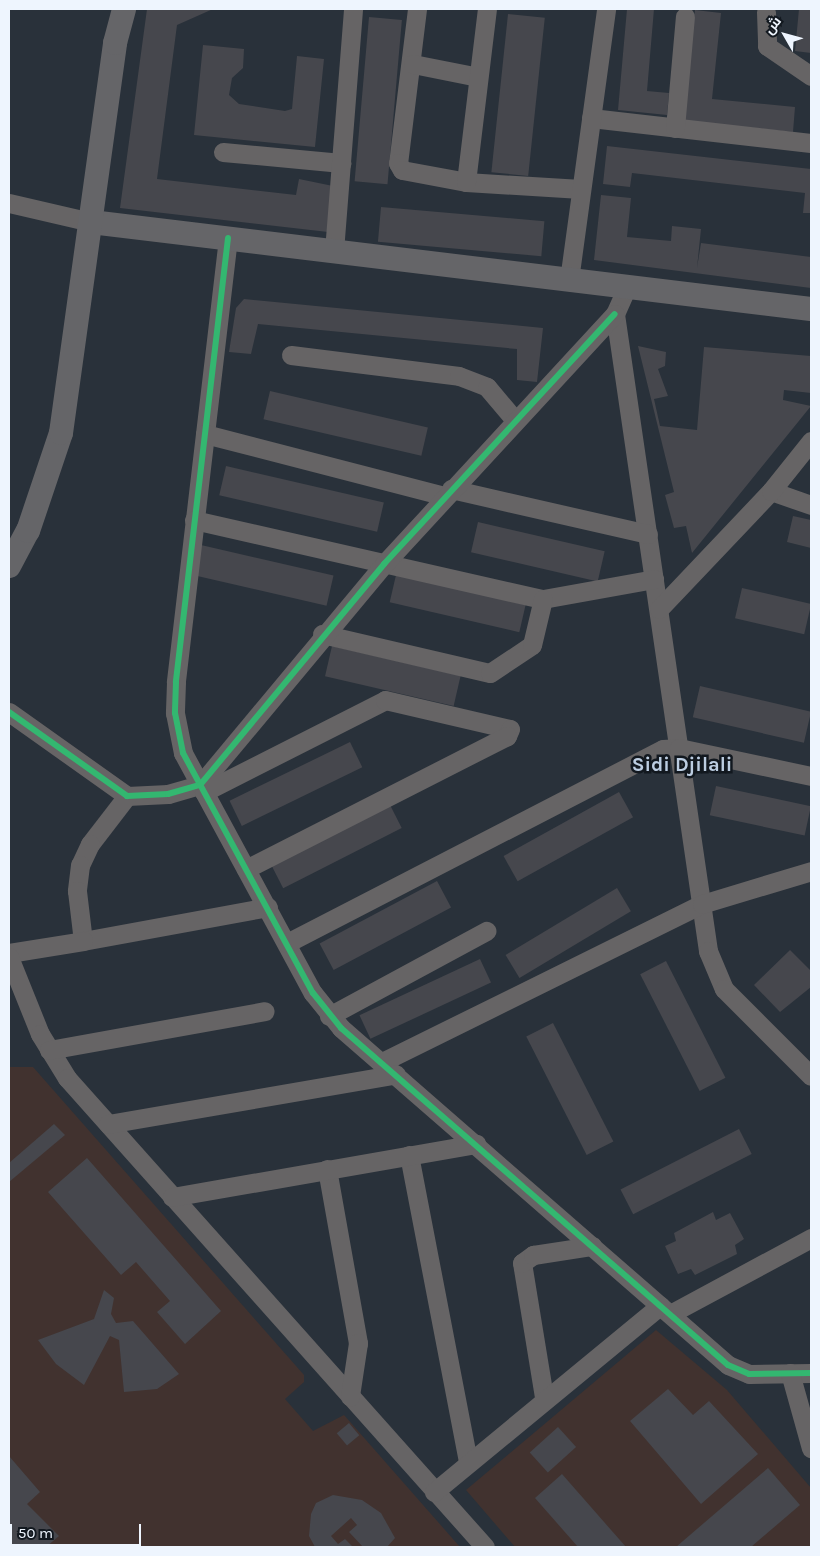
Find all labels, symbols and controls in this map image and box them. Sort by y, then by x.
north arrow [760,10,810,60]
text: ش [761,13,785,38]
district label: Sidi Djilali [632,752,732,776]
scale bar [12,1514,144,1546]
text: 50 m [18,1524,53,1542]

